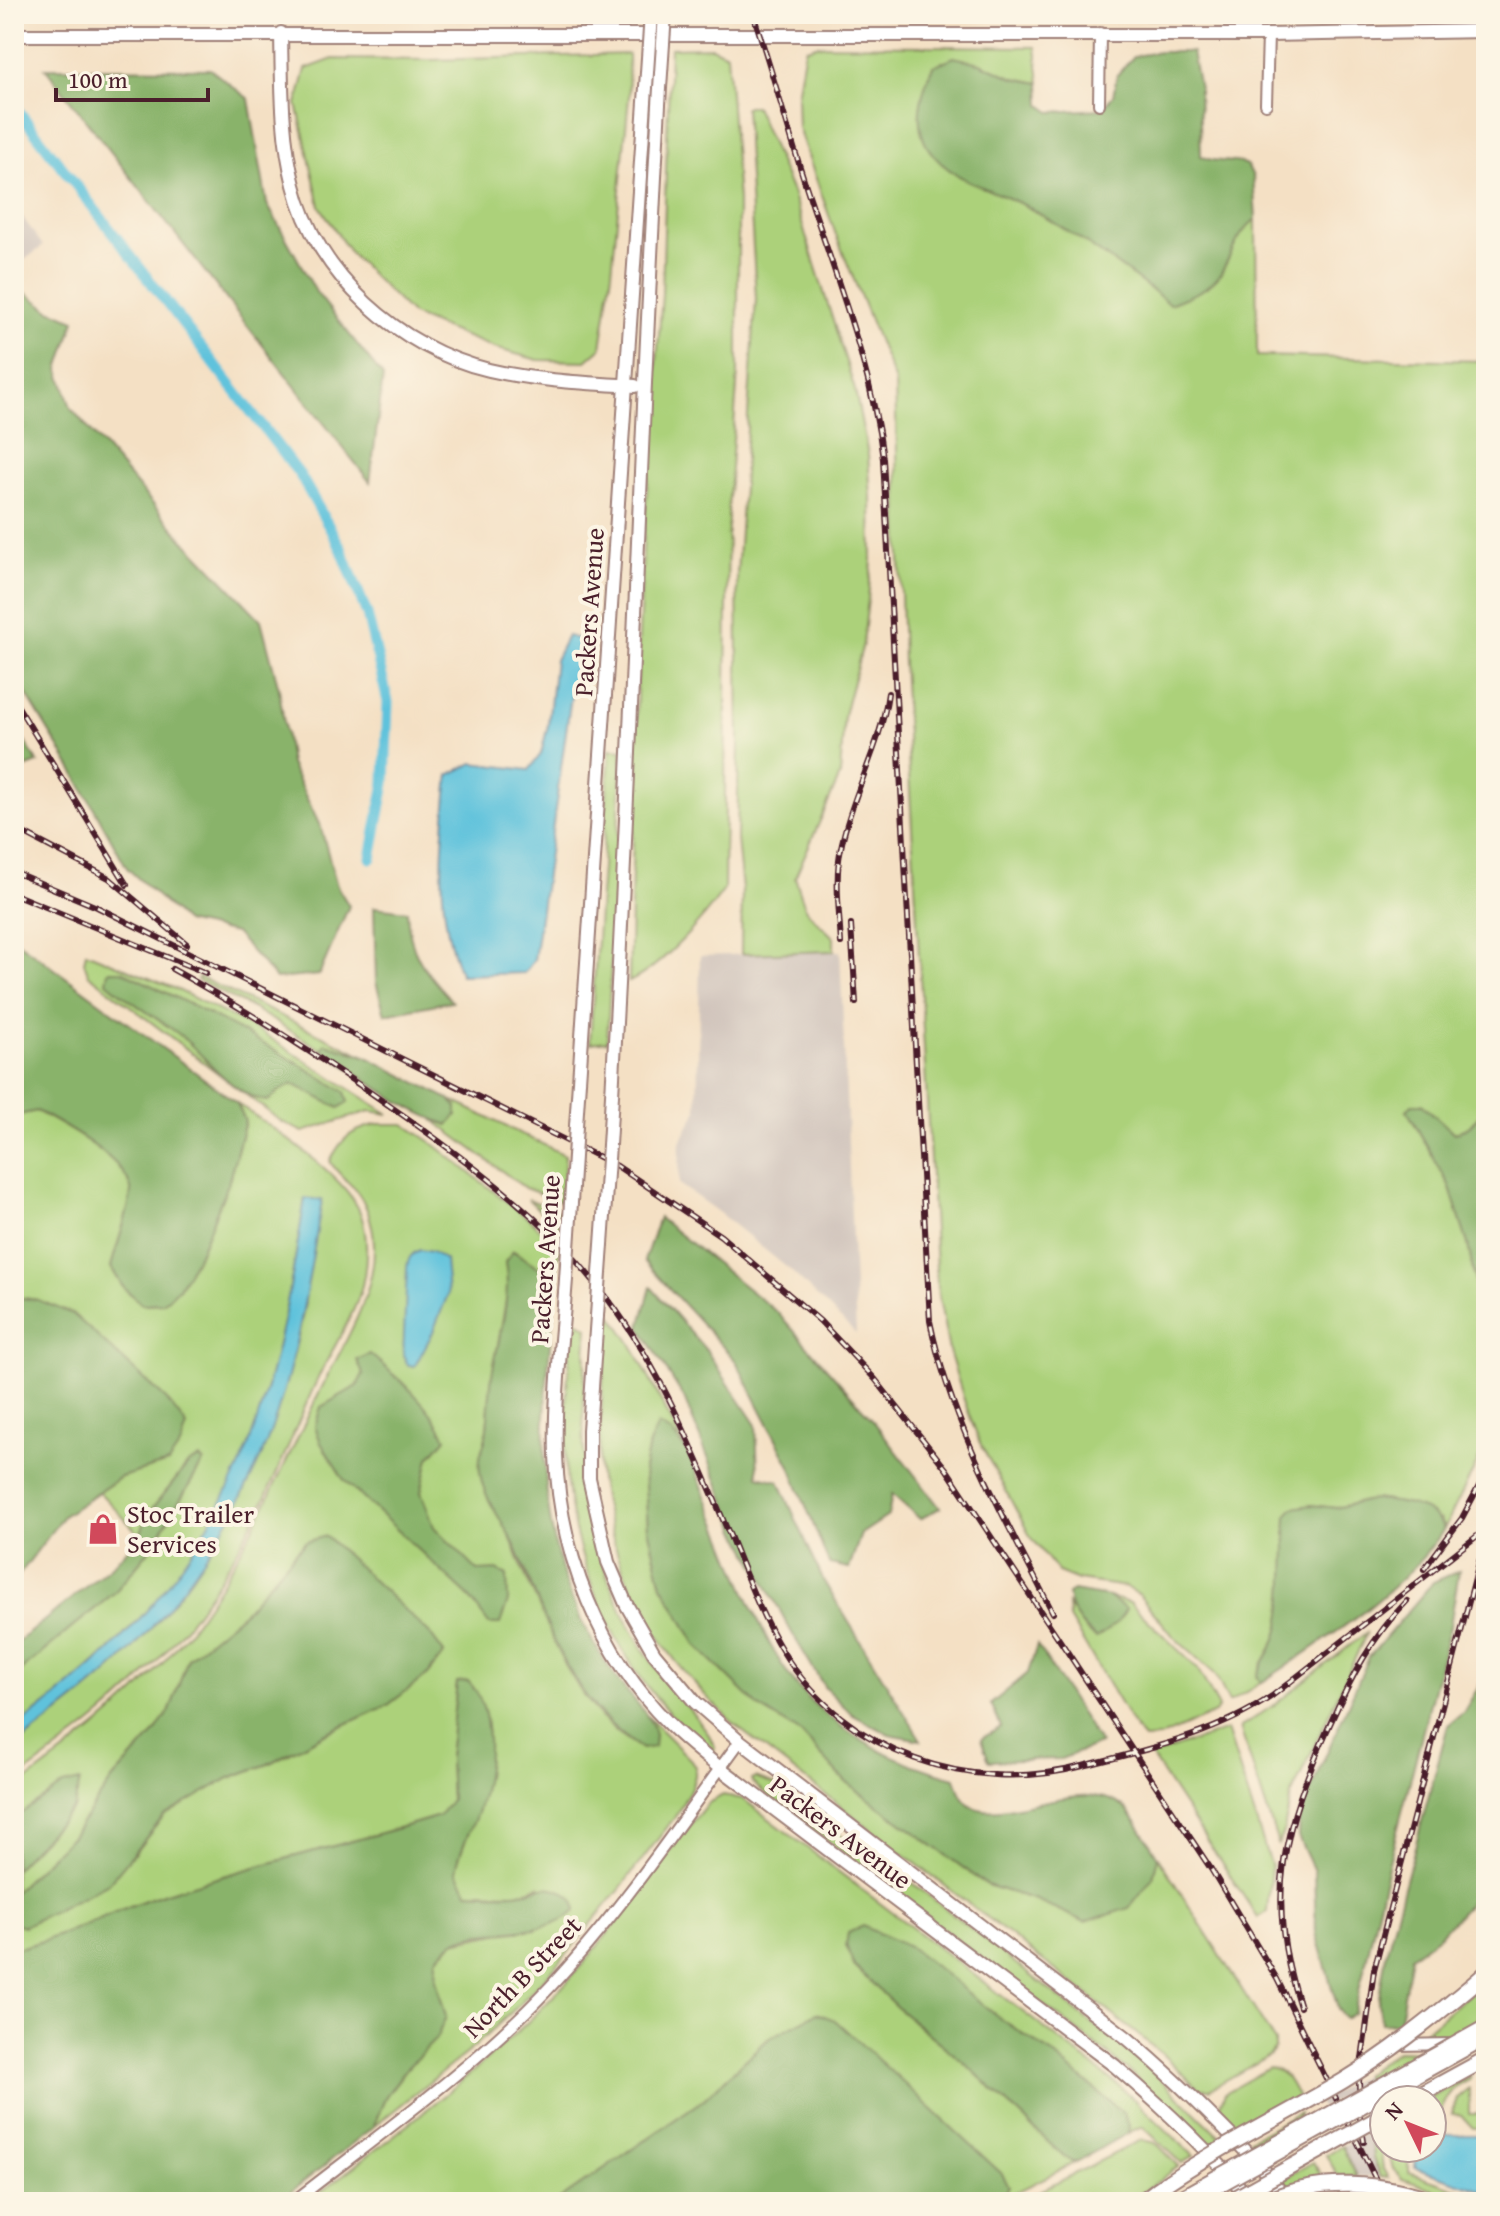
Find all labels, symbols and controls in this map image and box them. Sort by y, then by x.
scale bar [56,52,208,102]
text: 100 m [68,62,128,97]
street label: Packers Avenue [563,526,614,698]
street label: Packers Avenue [519,1173,570,1345]
place label: Stoc Trailer Services [127,1494,255,1563]
shop icon: Stoc Trailer Services [86,1512,120,1546]
street label: Packers Avenue [762,1765,920,1898]
street label: North B Street [453,1907,590,2047]
north arrow [1368,2084,1448,2164]
text: N [1377,2094,1410,2127]

